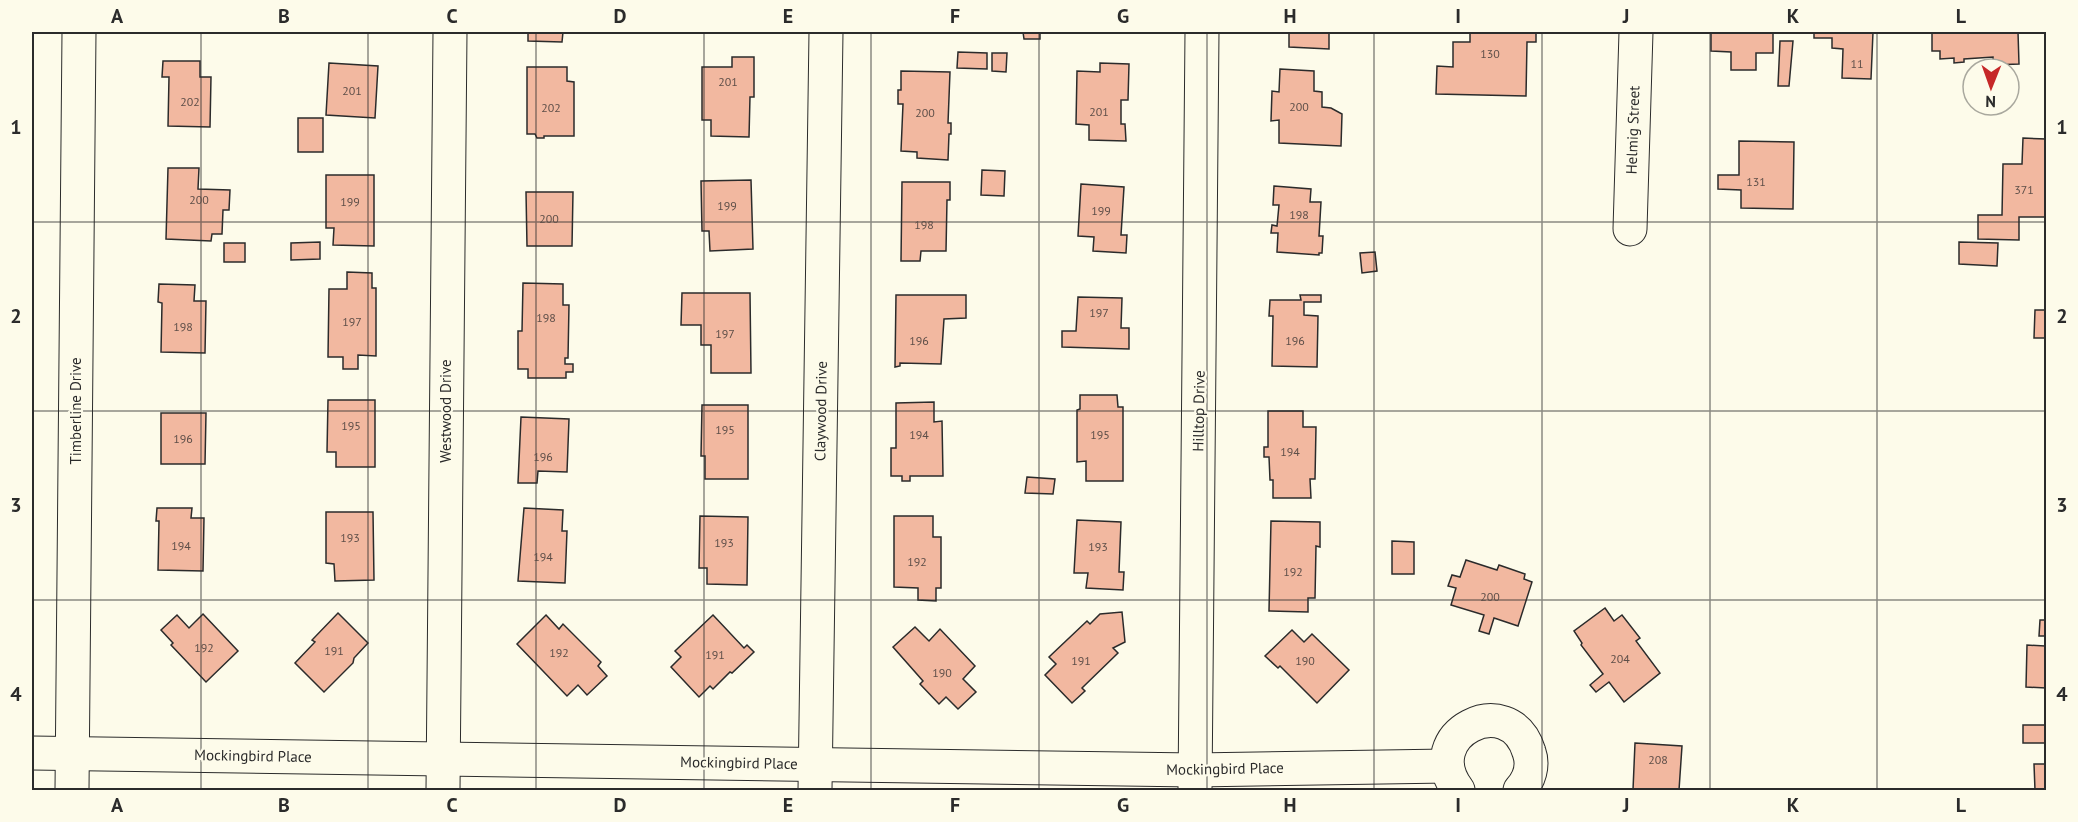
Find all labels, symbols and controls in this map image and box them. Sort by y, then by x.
text: A [111,3,124,29]
text: B [278,3,290,29]
text: C [446,3,458,29]
text: D [614,3,627,29]
text: E [783,3,793,29]
text: F [950,3,960,29]
text: G [1117,3,1129,29]
text: H [1283,3,1297,29]
text: I [1455,3,1461,29]
text: J [1622,3,1629,29]
text: K [1787,3,1800,29]
text: L [1956,3,1967,29]
house number: 130 [1480,46,1500,61]
house number: 11 [1850,56,1864,71]
north arrow [1961,57,2021,117]
house number: 201 [718,74,738,89]
house number: 201 [342,83,362,98]
street label: Helmig Street [1621,85,1644,175]
text: N [1985,92,1996,112]
house number: 202 [180,94,200,109]
house number: 200 [1289,99,1309,114]
house number: 202 [541,100,561,115]
house number: 201 [1089,104,1109,119]
house number: 200 [915,105,935,120]
text: 1 [10,114,22,140]
text: 1 [2056,114,2068,140]
house number: 131 [1746,174,1766,189]
house number: 371 [2014,182,2034,197]
house number: 200 [189,192,209,207]
house number: 199 [340,194,360,209]
house number: 199 [717,198,737,213]
house number: 199 [1091,203,1111,218]
house number: 198 [1289,207,1309,222]
house number: 200 [539,211,559,226]
house number: 198 [914,217,934,232]
text: 2 [10,303,22,329]
text: 2 [2056,303,2068,329]
house number: 197 [1089,305,1109,320]
house number: 198 [536,310,556,325]
house number: 197 [342,314,362,329]
house number: 198 [173,319,193,334]
house number: 197 [715,326,735,341]
house number: 196 [909,333,929,348]
house number: 196 [1285,333,1305,348]
street label: Timberline Drive [66,357,85,465]
street label: Westwood Drive [436,359,455,463]
street label: Claywood Drive [810,361,831,461]
street label: Hilltop Drive [1188,370,1209,452]
house number: 195 [341,418,361,433]
house number: 195 [715,422,735,437]
house number: 194 [909,427,929,442]
house number: 195 [1090,427,1110,442]
house number: 196 [173,431,193,446]
house number: 194 [1280,444,1300,459]
house number: 196 [533,449,553,464]
text: 3 [10,492,22,518]
text: 3 [2056,492,2068,518]
house number: 193 [340,530,360,545]
house number: 193 [714,535,734,550]
house number: 194 [171,538,191,553]
house number: 193 [1088,539,1108,554]
house number: 194 [533,549,553,564]
house number: 192 [907,554,927,569]
house number: 192 [1283,564,1303,579]
house number: 200 [1480,589,1500,604]
house number: 192 [194,640,214,655]
house number: 191 [324,643,344,658]
house number: 192 [549,645,569,660]
house number: 191 [705,647,725,662]
house number: 204 [1610,651,1630,666]
house number: 191 [1071,653,1091,668]
house number: 190 [1295,653,1315,668]
house number: 190 [932,665,952,680]
text: 4 [10,681,22,707]
text: 4 [2056,681,2068,707]
street label: Mockingbird Place [194,745,312,766]
street label: Mockingbird Place [680,752,798,773]
house number: 208 [1648,752,1668,767]
street label: Mockingbird Place [1166,758,1284,779]
text: A [111,792,124,818]
text: B [278,792,290,818]
text: C [446,792,458,818]
text: D [614,792,627,818]
text: E [783,792,793,818]
text: F [950,792,960,818]
text: G [1117,792,1129,818]
text: H [1283,792,1297,818]
text: I [1455,792,1461,818]
text: J [1622,792,1629,818]
text: K [1787,792,1800,818]
text: L [1956,792,1967,818]

